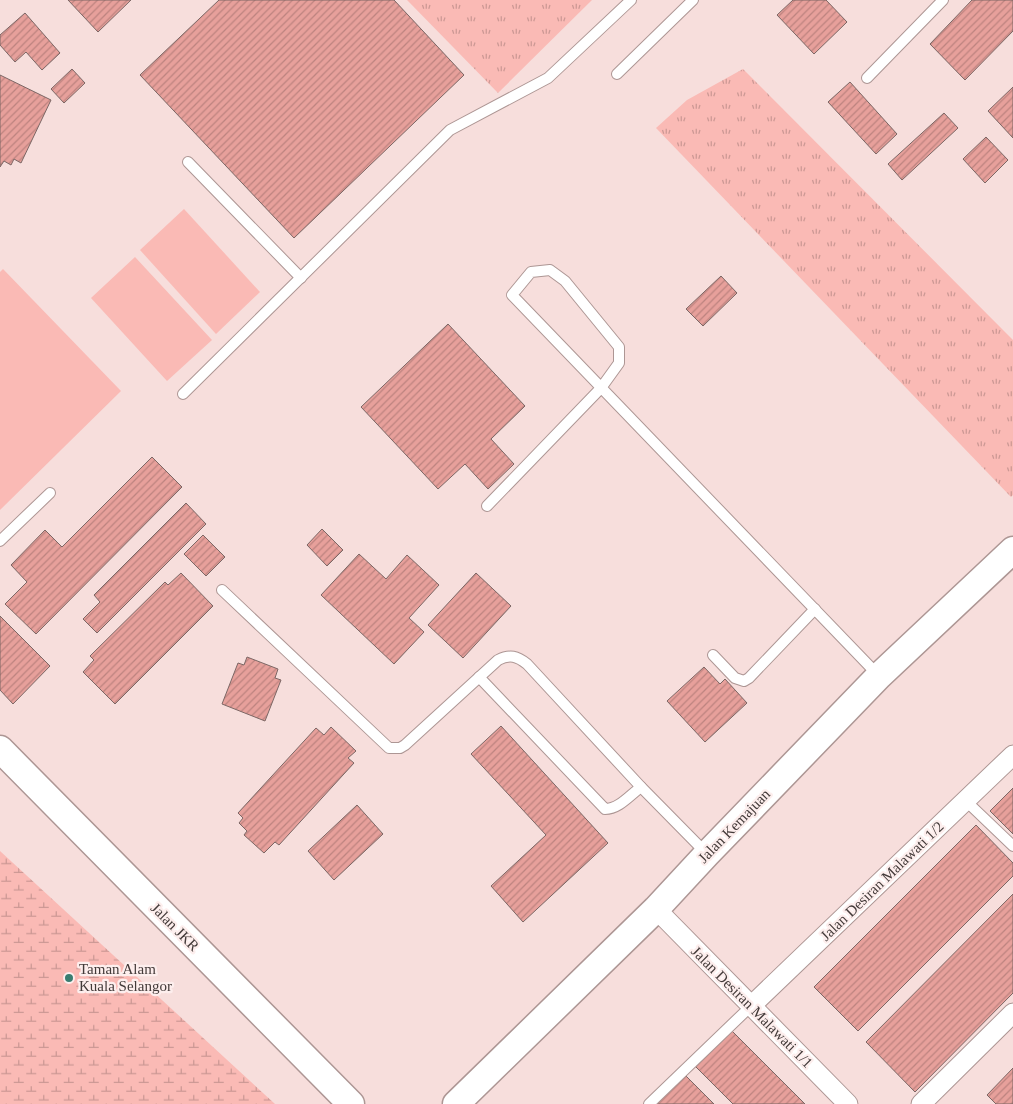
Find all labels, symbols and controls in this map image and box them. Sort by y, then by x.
street label: Jalan Kemajuan [695,785,774,866]
street label: Jalan Desiran Malawati 1/2 [817,818,947,944]
street label: Jalan JKR [148,900,202,954]
street label: Jalan Desiran Malawati 1/1 [688,943,816,1071]
place label: Taman Alam Kuala Selangor [79,961,172,994]
marker: Taman Alam Kuala Selangor [63,972,75,984]

